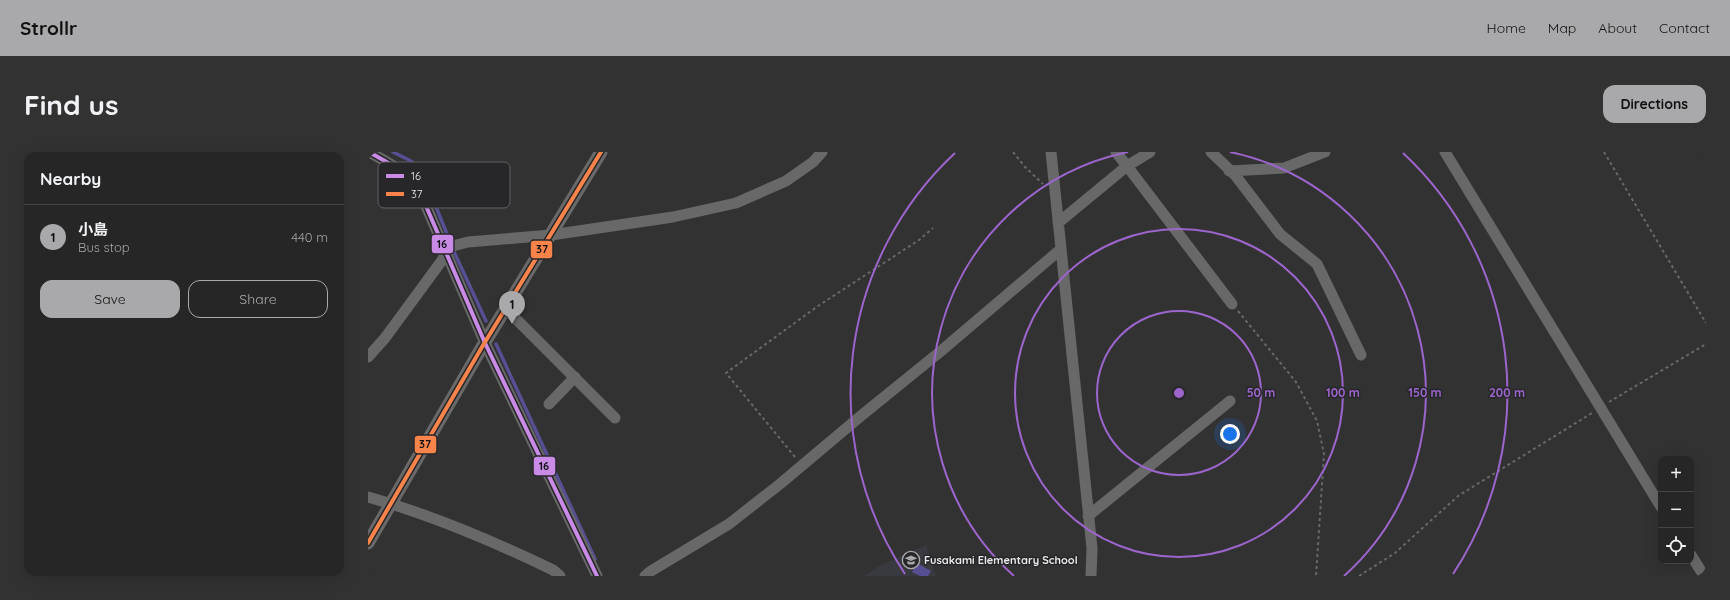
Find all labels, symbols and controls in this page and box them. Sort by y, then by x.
text: Strollr [20,16,77,40]
text: Home [1487,19,1526,37]
text: Map [1548,19,1576,37]
text: About [1598,19,1637,37]
text: Contact [1659,19,1710,37]
button: Directions [1603,85,1706,123]
text: Find us [24,87,118,122]
legend [378,162,510,208]
text: Nearby [40,168,101,189]
text: 16 [411,169,421,183]
text: 37 [411,187,423,201]
text: 小島 [78,220,108,239]
text: 1 [50,229,56,245]
text: 440 m [291,229,328,245]
line badge: 16 [431,234,454,254]
text: 16 [437,237,447,251]
text: Bus stop [78,239,130,255]
line badge: 37 [530,240,553,259]
text: 37 [536,242,548,256]
button: Save [40,280,180,318]
button: Share [188,280,328,318]
pin: 1 [499,291,525,324]
text: 50 m [1247,385,1275,400]
text: 100 m [1326,385,1360,400]
text: 150 m [1408,385,1442,400]
text: 200 m [1489,385,1525,400]
centre of rings [1172,386,1186,400]
your location [1220,424,1240,444]
line badge: 37 [414,435,437,454]
text: 37 [419,437,431,451]
line badge: 16 [533,456,556,476]
map controls [1658,456,1694,564]
button: + [1658,456,1694,492]
text: 16 [539,459,549,473]
button: − [1658,492,1694,528]
button: locate [1658,528,1694,564]
school or university icon: Fusakami Elementary School [901,550,921,570]
place label: Fusakami Elementary School [924,553,1078,567]

